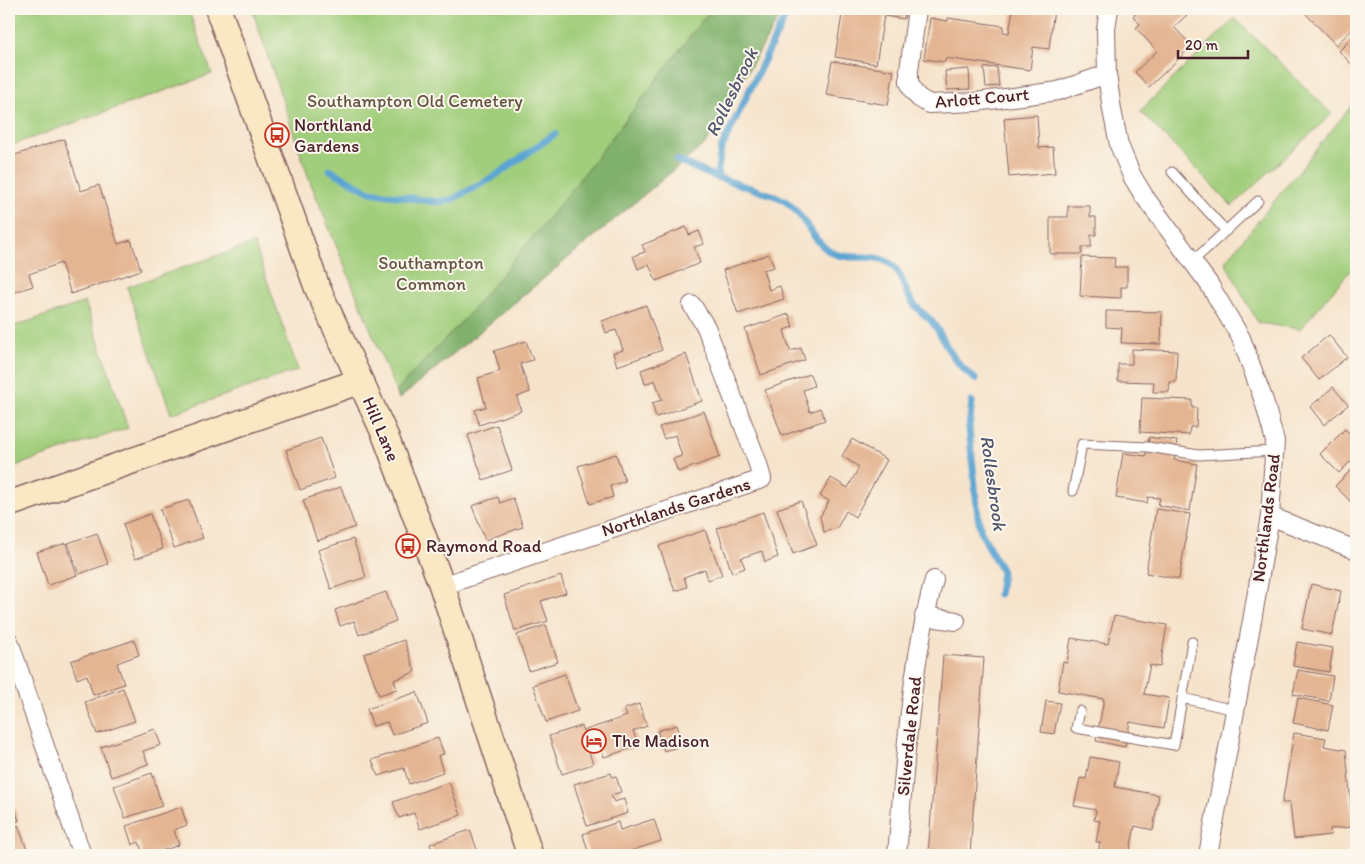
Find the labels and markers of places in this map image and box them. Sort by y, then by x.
place label: Northland Gardens [294,114,372,157]
bus stop icon: Northland Gardens [264,122,290,148]
bus stop icon: Raymond Road [395,533,421,559]
place label: Raymond Road [426,535,542,557]
hotel icon: The Madison [581,728,607,754]
place label: The Madison [612,730,710,752]

